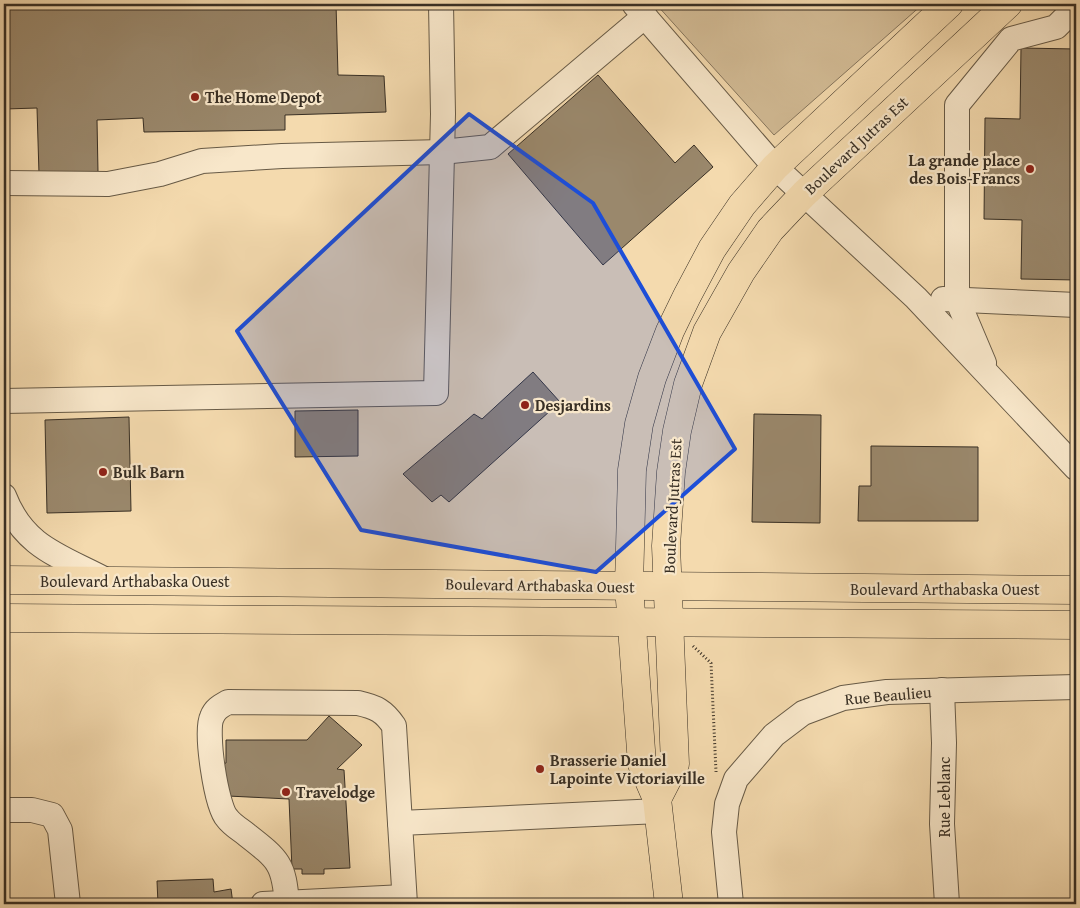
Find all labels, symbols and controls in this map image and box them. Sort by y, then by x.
place label: The Home Depot [205,85,322,109]
street label: Boulevard Jutras Est [798,90,914,200]
marker: The Home Depot [189,91,201,103]
place label: La grande place des Bois-Francs [909,148,1020,190]
marker: La grande place des Bois-Francs [1024,163,1036,175]
place label: Desjardins [535,393,611,417]
marker: Desjardins [519,399,531,411]
street label: Boulevard Jutras Est [656,438,688,574]
place label: Bulk Barn [113,460,185,484]
marker: Bulk Barn [97,466,109,478]
street label: Boulevard Arthabaska Ouest [40,569,230,593]
street label: Boulevard Arthabaska Ouest [445,571,635,599]
street label: Boulevard Arthabaska Ouest [850,577,1040,601]
street label: Rue Beaulieu [844,679,933,711]
place label: Brasserie Daniel Lapointe Victoriaville [550,748,705,790]
street label: Rue Leblanc [932,757,956,837]
marker: Brasserie Daniel Lapointe Victoriaville [534,763,546,775]
place label: Travelodge [296,780,375,804]
marker: Travelodge [280,786,292,798]

